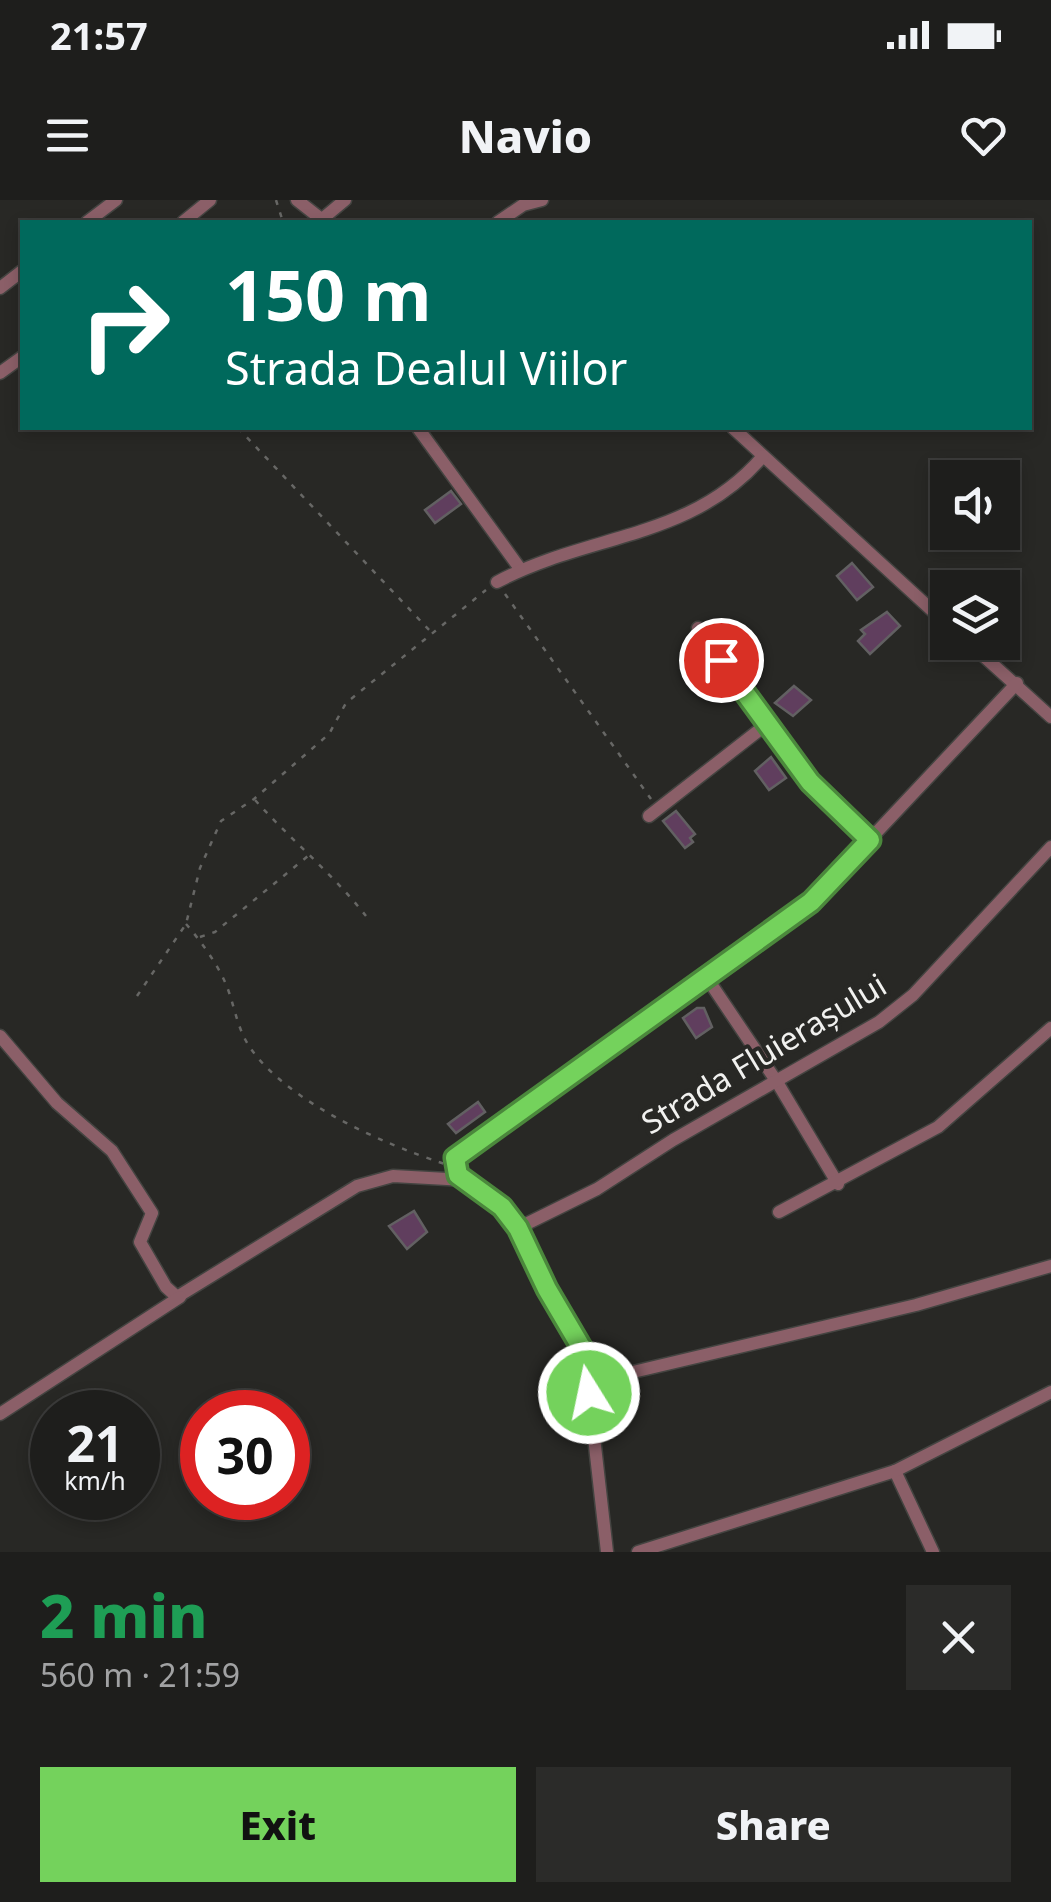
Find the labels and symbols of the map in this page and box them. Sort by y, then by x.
pin [679,618,764,703]
street label: Strada Fluierașului [633,963,894,1143]
position arrow [537,1341,641,1445]
speed limit sign: 30 [180,1390,310,1520]

